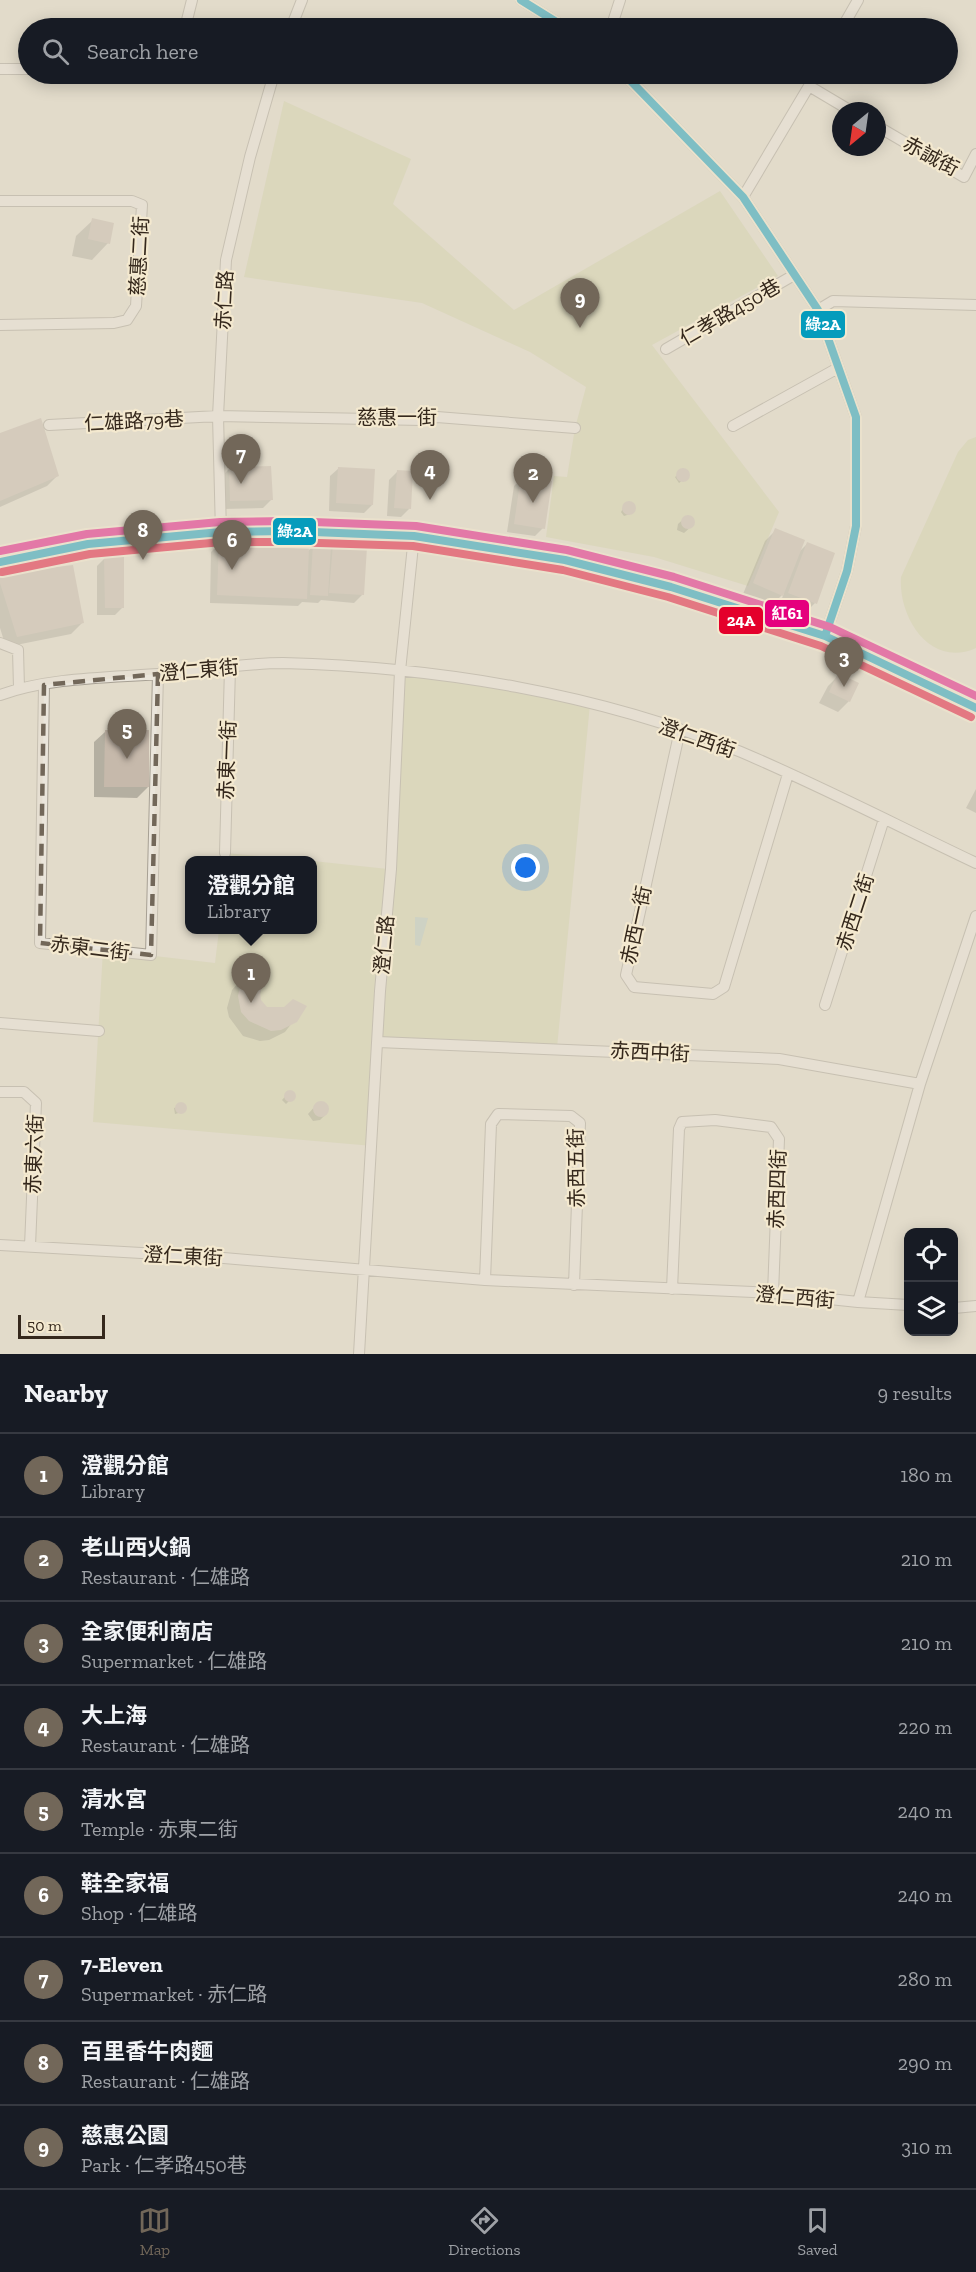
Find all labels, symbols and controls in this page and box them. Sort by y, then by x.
search box [18,18,958,84]
icon: search [39,35,72,68]
text: Search here [87,38,198,65]
north arrow [832,102,886,156]
street label: 赤誠街 [899,131,963,181]
street label: 慈惠二街 [125,215,153,297]
street label: 赤仁路 [210,269,238,331]
street label: 仁孝路450巷 [675,273,785,351]
pin: 9 [560,278,600,328]
line badge: 綠2A [800,310,846,339]
text: 綠2A [805,315,841,334]
street label: 慈惠一街 [357,405,437,429]
street label: 仁雄路79巷 [83,406,185,436]
pin: 7 [222,434,260,484]
pin: 4 [410,450,450,500]
pin: 2 [514,454,552,503]
pin: 8 [124,510,162,560]
line badge: 綠2A [272,517,317,546]
pin: 6 [212,520,252,570]
text: 綠2A [277,522,313,541]
line badge: 紅61 [764,599,810,628]
text: 紅61 [771,604,803,623]
line badge: 24A [718,606,764,635]
text: 24A [727,611,755,630]
pin: 3 [824,638,864,687]
street label: 澄仁東街 [158,655,240,685]
pin: 5 [108,710,146,759]
street label: 澄仁西街 [655,714,739,762]
street label: 赤東一街 [214,720,240,800]
your location [511,853,540,882]
popup [185,856,317,934]
street label: 赤西二街 [831,870,879,954]
text: 澄觀分館 [207,872,295,899]
street label: 赤西一街 [616,883,656,967]
text: Library [207,899,271,923]
street label: 澄仁路 [369,914,399,976]
street label: 赤東二街 [49,931,131,965]
pin: 1 [232,954,270,1003]
street label: 赤西中街 [609,1038,691,1066]
street label: 赤東六街 [21,1114,47,1194]
street label: 赤西五街 [563,1128,589,1208]
street label: 赤西四街 [764,1149,790,1229]
map controls [904,1228,958,1336]
button: locate [904,1228,958,1282]
street label: 澄仁東街 [142,1242,224,1270]
street label: 澄仁西街 [754,1282,836,1312]
button: layers [904,1282,958,1336]
scale bar [18,1312,105,1340]
text: 50 m [27,1316,62,1335]
text: Nearby [24,1377,108,1409]
text: 9 results [878,1381,952,1405]
text: 澄觀分館 [81,1452,169,1479]
text: 1 [39,1463,48,1487]
text: 180 m [900,1463,952,1487]
text: Library [81,1479,145,1503]
text: 老山西火鍋 [81,1534,191,1561]
text: 2 [38,1547,49,1571]
text: 210 m [901,1547,952,1571]
text: Restaurant · 仁雄路 [81,1565,250,1589]
text: 全家便利商店 [81,1618,213,1645]
text: 3 [38,1631,49,1655]
text: 210 m [901,1631,952,1655]
text: Supermarket · 仁雄路 [81,1649,267,1673]
text: 大上海 [81,1702,147,1729]
text: 4 [38,1715,49,1739]
text: 220 m [898,1715,952,1739]
text: Restaurant · 仁雄路 [81,1733,250,1757]
text: 清水宮 [81,1786,147,1813]
text: 5 [38,1799,49,1823]
text: 240 m [898,1799,952,1823]
text: Temple · 赤東二街 [81,1817,238,1841]
text: 鞋全家福 [81,1870,169,1897]
text: 6 [38,1883,49,1907]
text: 240 m [898,1883,952,1907]
text: Shop · 仁雄路 [81,1901,198,1925]
text: 7-Eleven [81,1951,163,1978]
text: 7 [39,1967,48,1991]
text: 280 m [898,1967,952,1991]
text: Supermarket · 赤仁路 [81,1982,267,2006]
text: 百里香牛肉麵 [81,2038,213,2065]
text: 8 [38,2051,49,2075]
text: 290 m [898,2051,952,2075]
text: Restaurant · 仁雄路 [81,2069,250,2093]
text: 慈惠公園 [81,2122,169,2149]
text: 9 [38,2135,49,2159]
text: 310 m [901,2135,952,2159]
text: Park · 仁孝路450巷 [81,2153,247,2177]
tab: Map [138,2204,171,2259]
tab: Directions [448,2204,521,2259]
tab: Saved [797,2204,838,2259]

